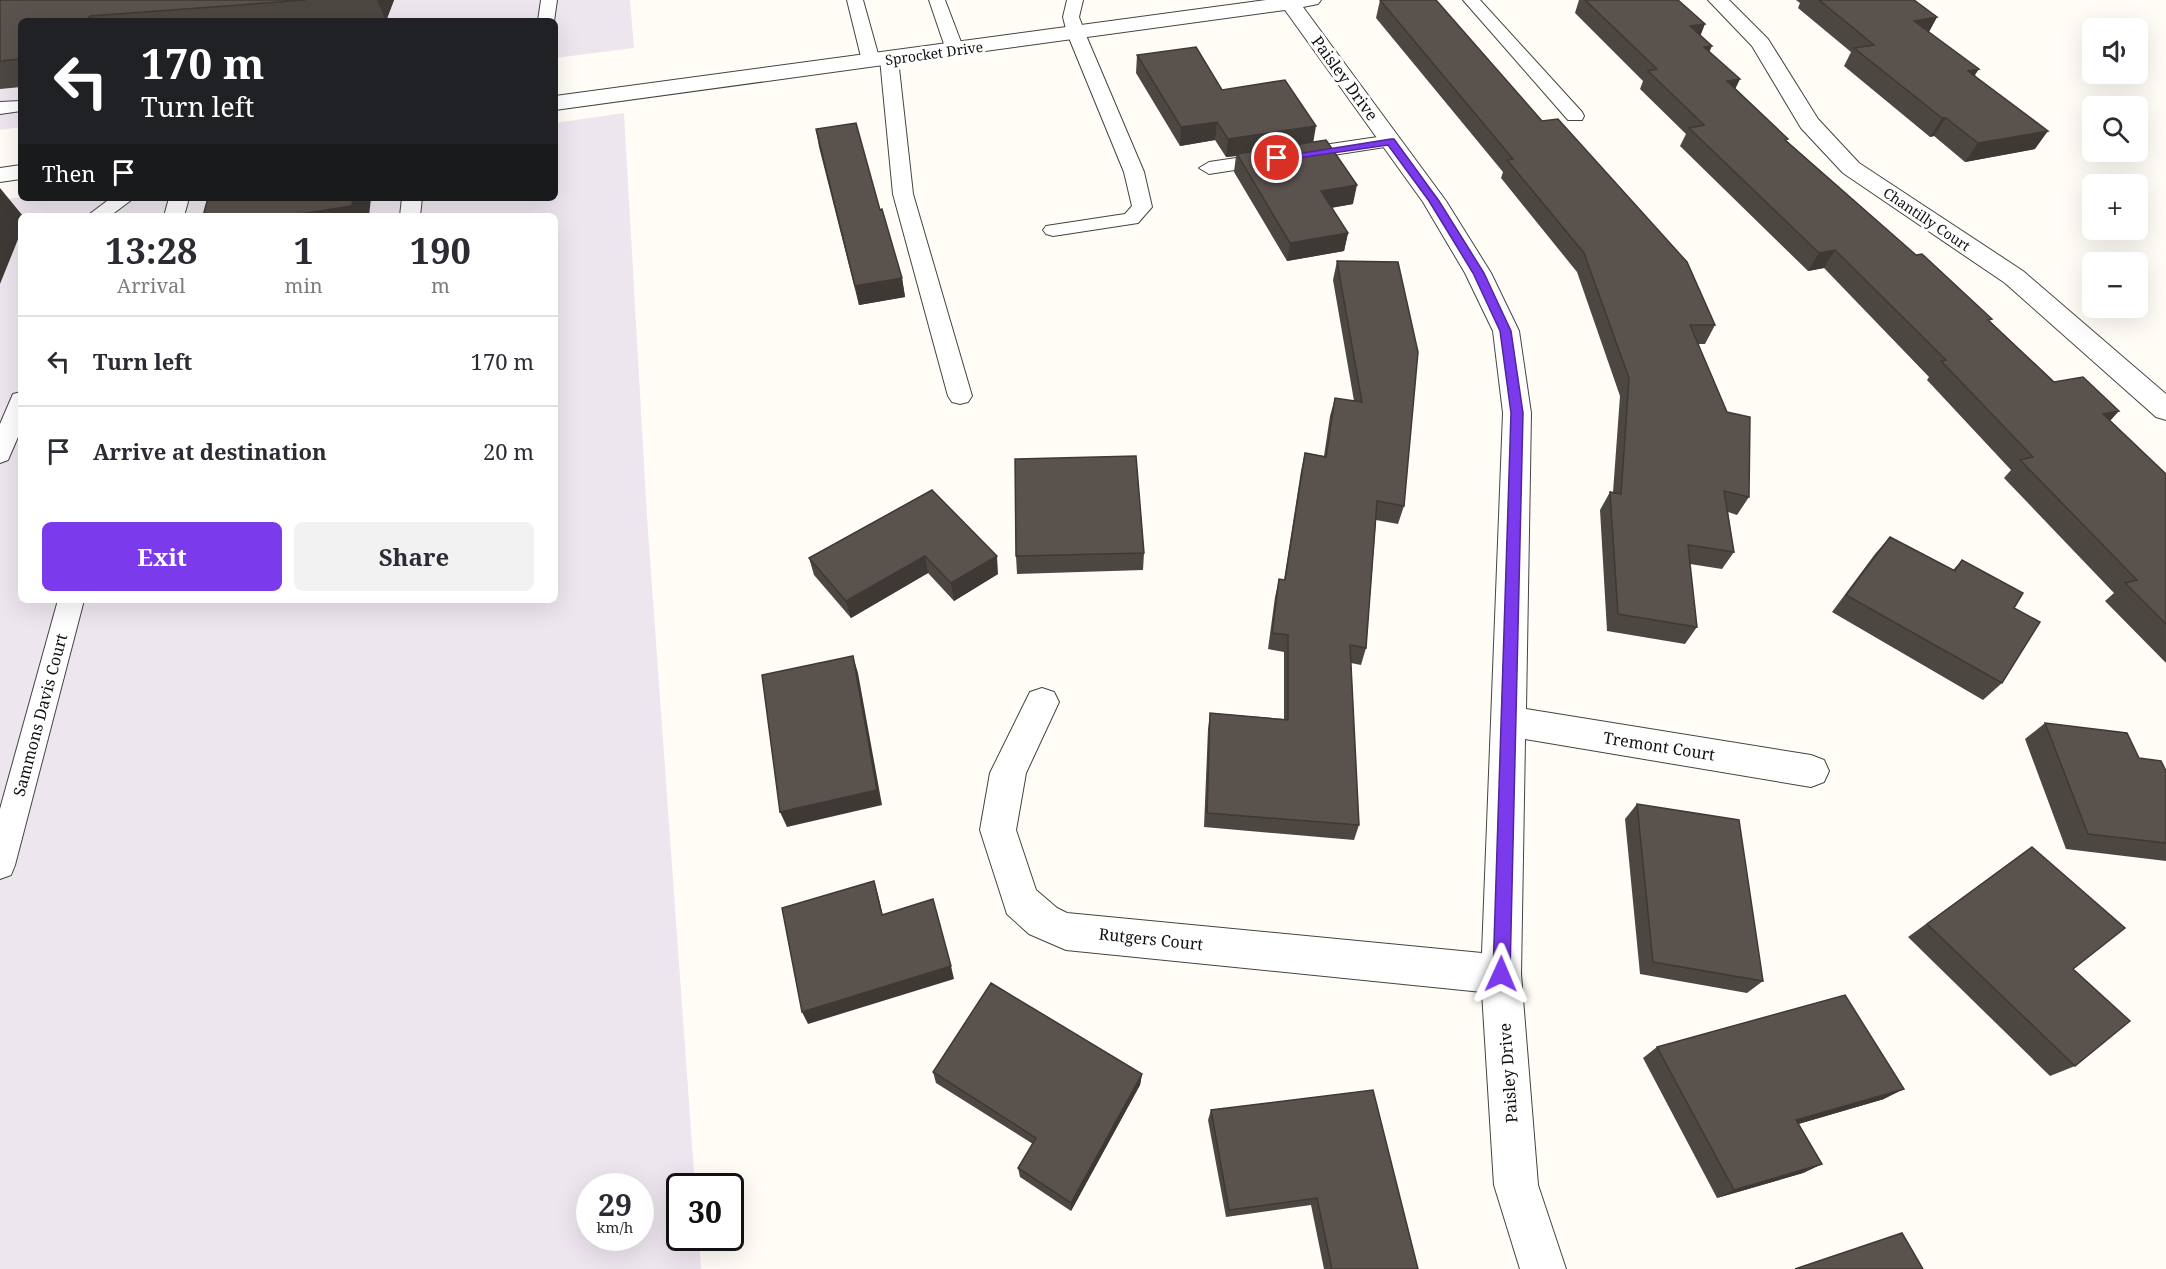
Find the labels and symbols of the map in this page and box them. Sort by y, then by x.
street label: Paisley Drive [1307,31,1383,125]
street label: Sprocket Drive [884,37,984,69]
pin [1251,132,1302,183]
street label: Chantilly Court [1880,183,1974,255]
street label: Sammons Davis Court [8,631,72,799]
street label: Tremont Court [1602,726,1717,766]
street label: Rutgers Court [1098,923,1205,955]
position arrow [1469,942,1533,1006]
street label: Paisley Drive [1494,1022,1522,1124]
speed limit sign: 30 [666,1173,744,1251]

